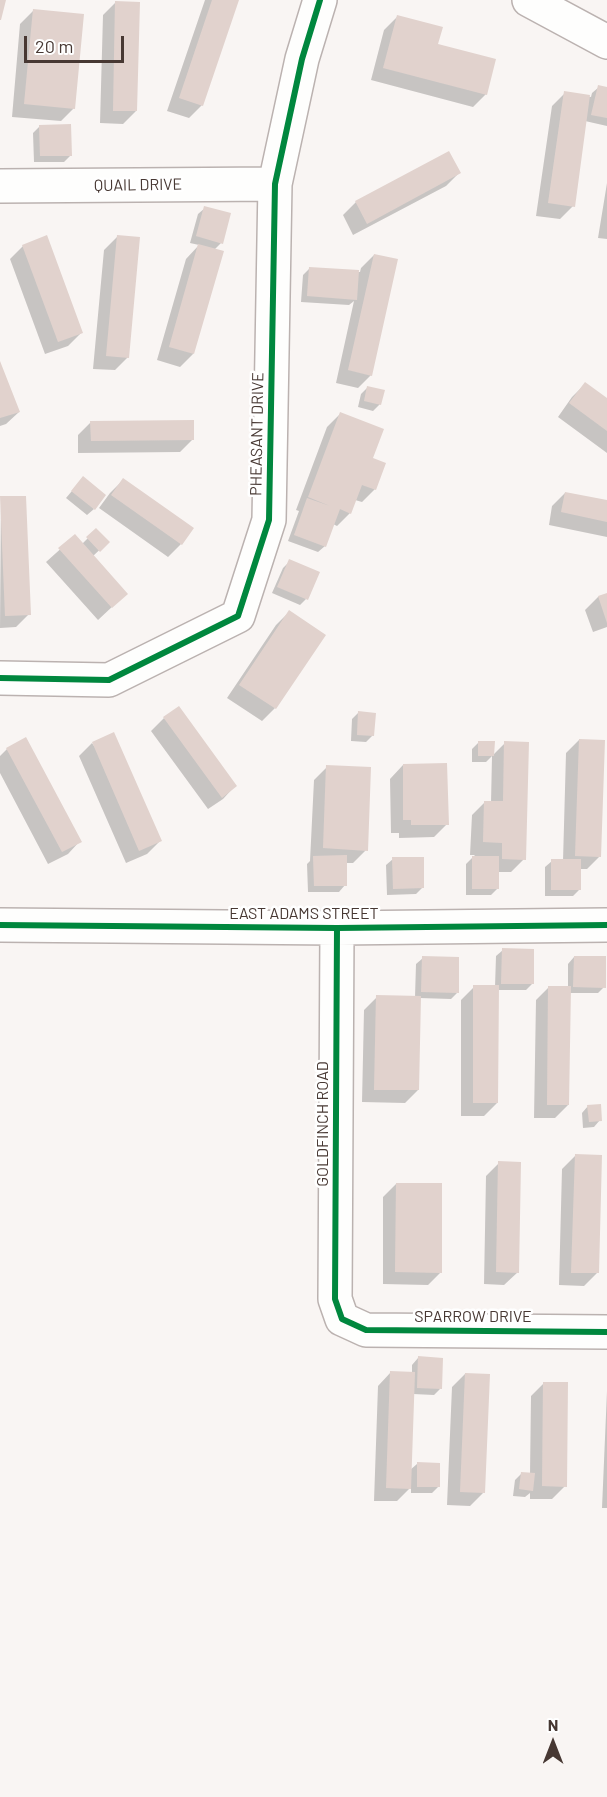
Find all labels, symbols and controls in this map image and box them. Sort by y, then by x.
scale bar [27,24,128,62]
text: 20 m [35,35,73,57]
street label: QUAIL DRIVE [94,175,182,195]
street label: PHEASANT DRIVE [246,372,268,496]
street label: EAST ADAMS STREET [229,904,379,924]
street label: GOLDFINCH ROAD [313,1061,333,1187]
street label: SPARROW DRIVE [414,1307,532,1327]
north arrow [523,1713,583,1773]
text: N [548,1715,558,1734]

